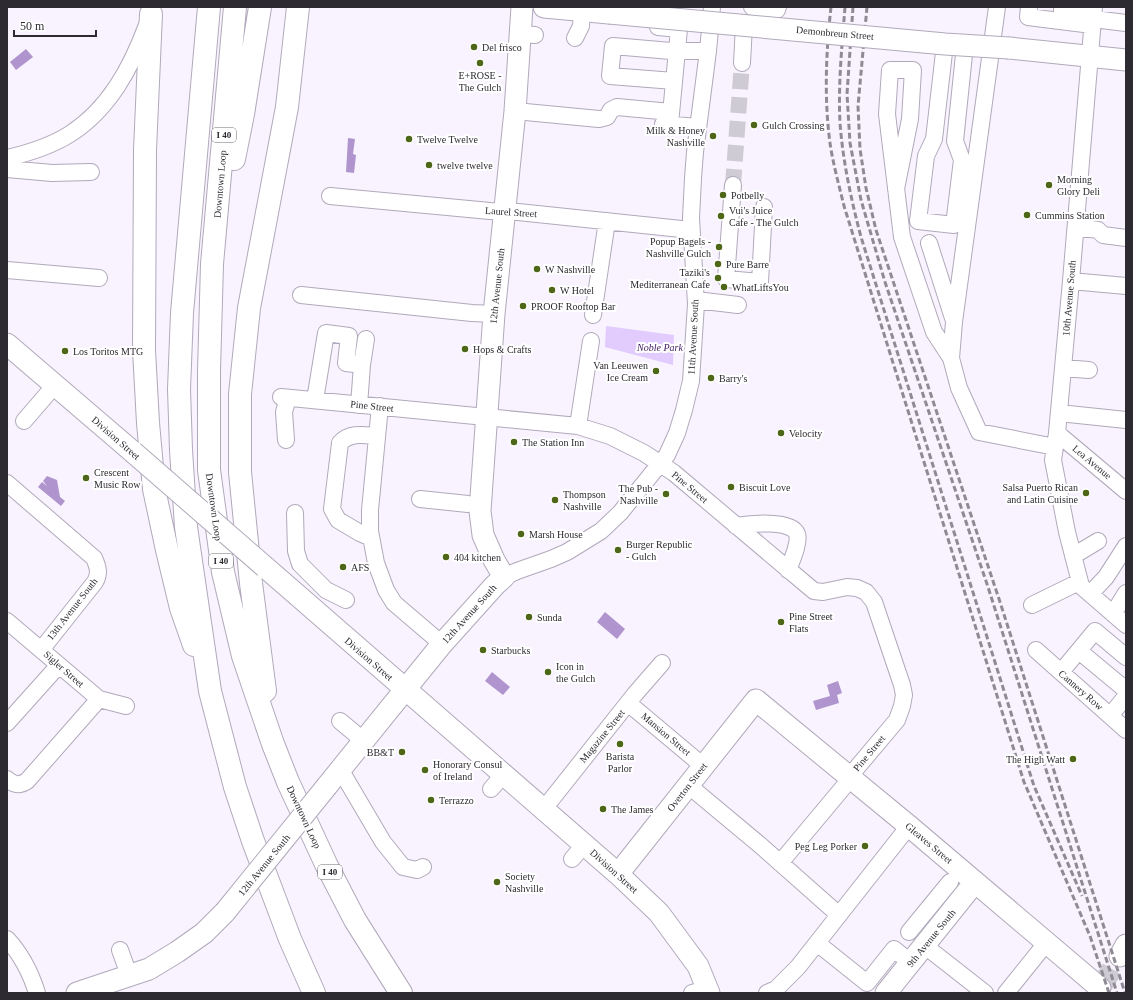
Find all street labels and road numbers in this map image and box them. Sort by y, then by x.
street label: Demonbreun Street [796,24,875,42]
road number: I 40 [212,128,236,142]
street label: Downtown Loop [212,150,228,218]
street label: Laurel Street [485,205,537,219]
street label: 12th Avenue South [488,248,506,324]
street label: 10th Avenue South [1060,260,1078,336]
street label: 11th Avenue South [686,299,700,375]
street label: Pine Street [350,398,394,414]
street label: Division Street [90,414,143,462]
street label: Lea Avenue [1070,443,1114,482]
street label: Pine Street [670,469,710,505]
street label: Downtown Loop [204,473,224,541]
road number: I 40 [209,554,233,568]
street label: 13th Avenue South [44,576,100,642]
street label: 12th Avenue South [440,582,498,646]
street label: Division Street [343,635,396,683]
street label: Sigler Street [42,649,87,690]
street label: Cannery Row [1057,668,1106,713]
street label: Magazine Street [577,707,627,765]
street label: Mansion Street [639,710,693,758]
street label: Pine Street [851,733,887,773]
street label: Overton Street [665,760,710,813]
street label: Downtown Loop [285,784,323,850]
street label: Gleaves Street [903,820,955,866]
street label: 12th Avenue South [236,832,292,898]
street label: Division Street [588,847,640,895]
road number: I 40 [318,865,342,879]
street label: 9th Avenue South [904,907,958,969]

